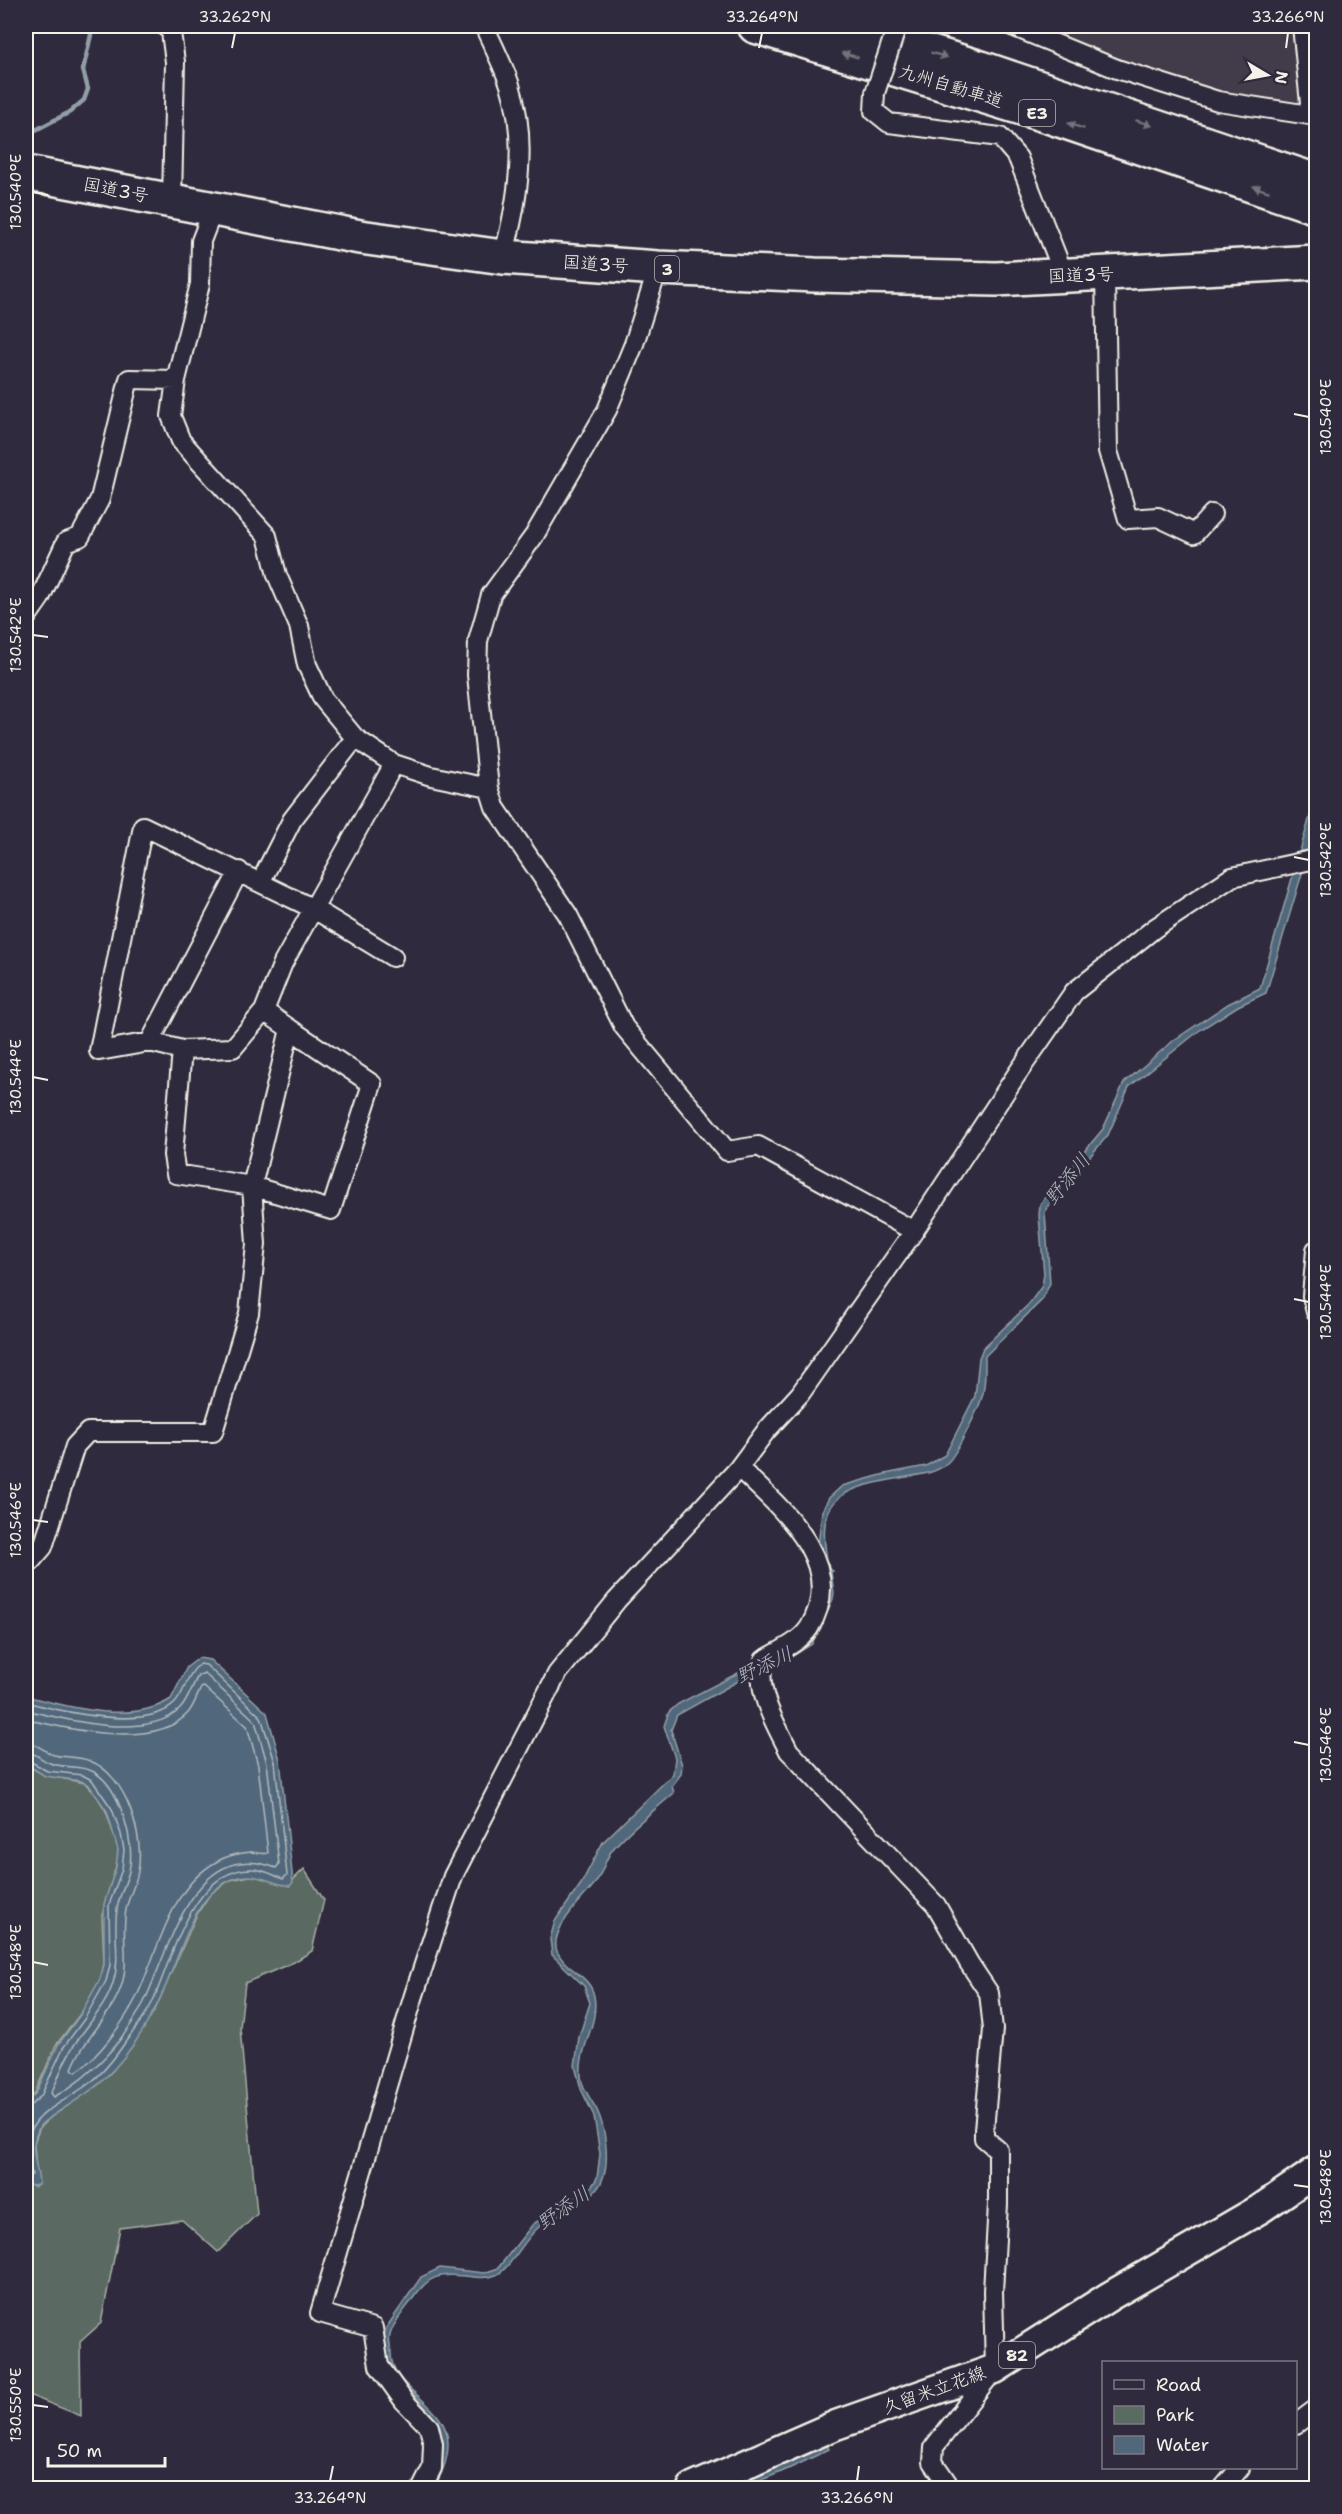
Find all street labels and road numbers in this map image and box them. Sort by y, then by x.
street label: 九州自動車道 [896,59,1006,113]
road number: E3 [1019,100,1055,126]
street label: 国道3号 [81,172,151,208]
street label: 国道3号 [562,250,630,278]
road number: 3 [655,256,679,282]
street label: 国道3号 [1047,262,1115,288]
road number: 82 [999,2342,1035,2368]
street label: 久留米立花線 [879,2360,989,2420]

